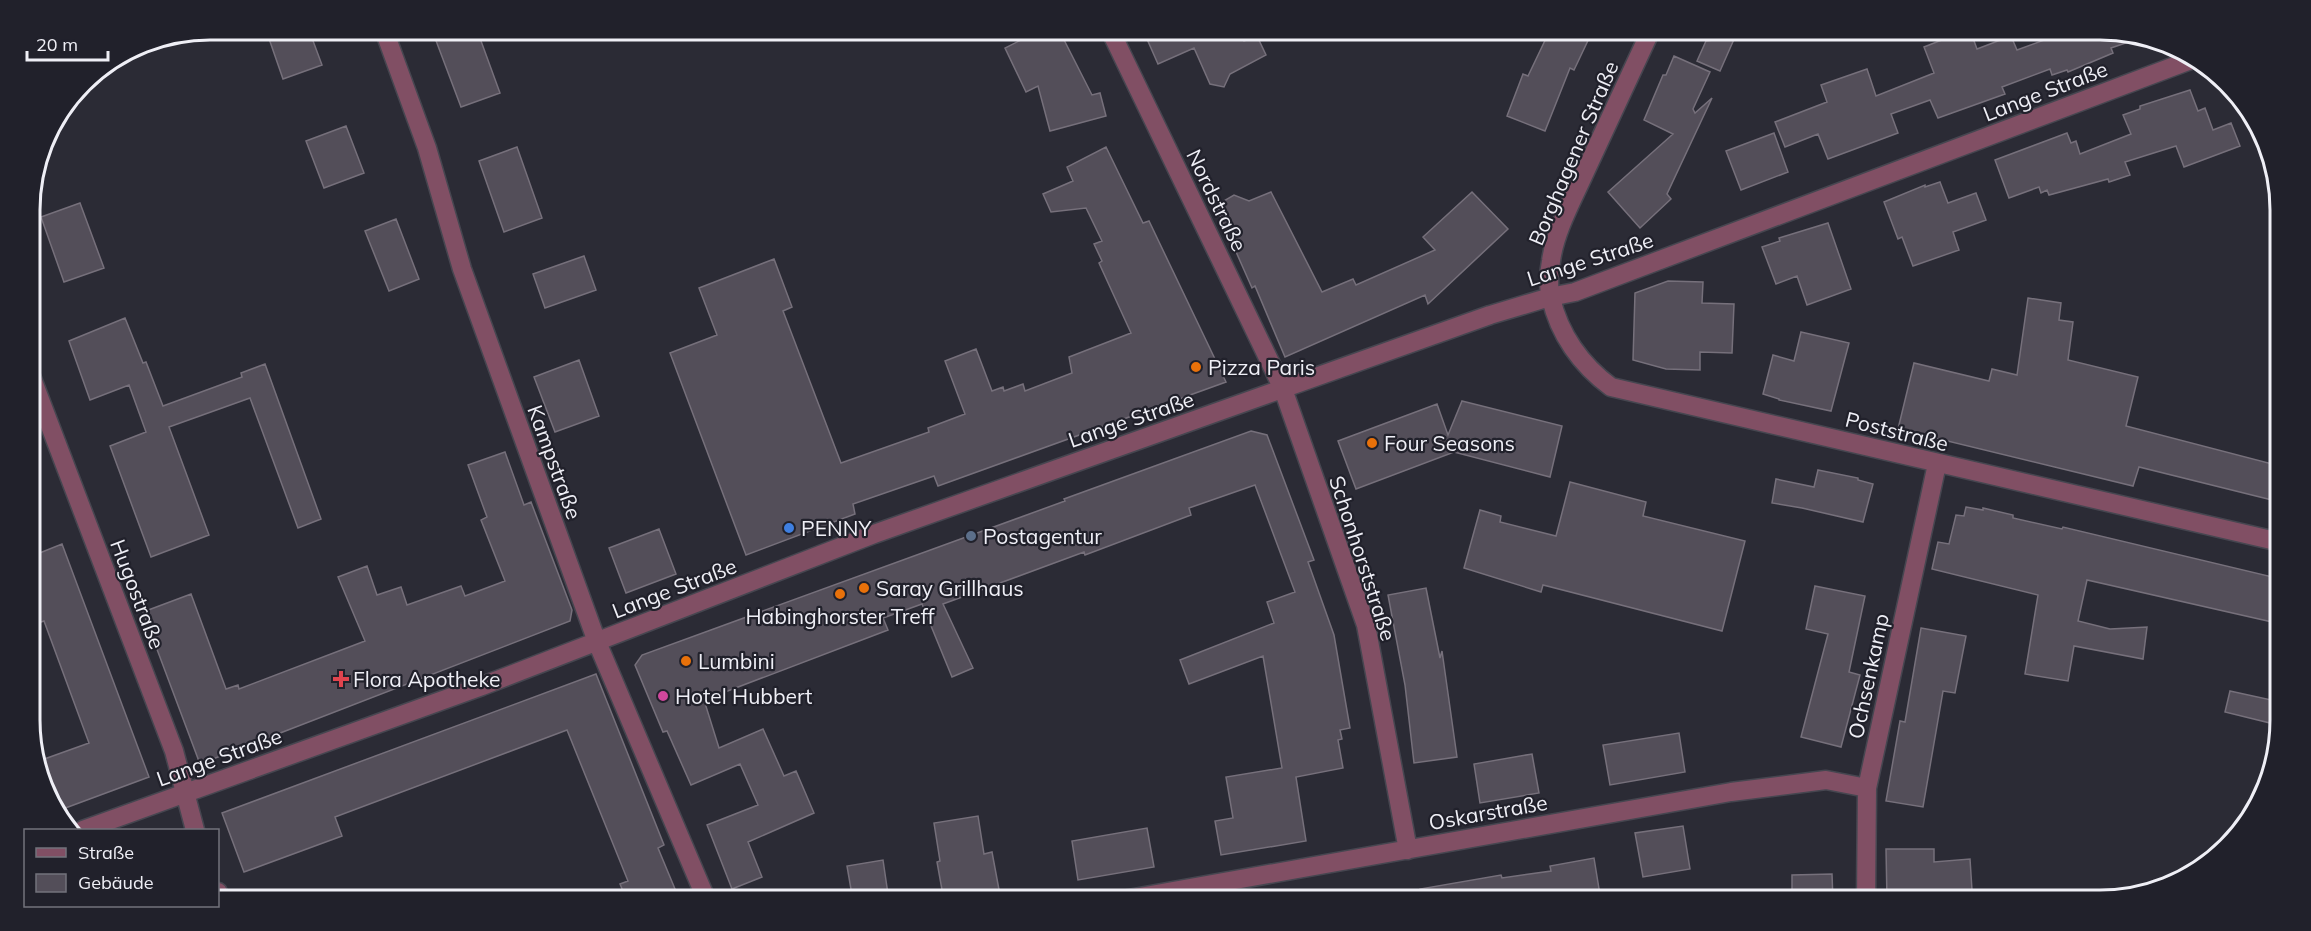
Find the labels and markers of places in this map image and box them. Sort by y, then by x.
place label: Pizza Paris [1208,354,1315,380]
marker: Pizza Paris [1189,360,1203,374]
place label: Four Seasons [1384,430,1515,456]
marker: Four Seasons [1365,436,1379,450]
place label: PENNY [801,515,871,541]
marker: PENNY [782,521,796,535]
place label: Postagentur [983,523,1102,549]
marker: Postagentur [964,529,978,543]
place label: Saray Grillhaus [876,575,1024,601]
marker: Saray Grillhaus [857,581,871,595]
marker: Habinghorster Treff [833,587,847,601]
place label: Habinghorster Treff [746,603,935,629]
place label: Lumbini [698,648,775,674]
marker: Lumbini [679,654,693,668]
place label: Flora Apotheke [353,666,500,692]
marker: Flora Apotheke [334,672,348,686]
place label: Hotel Hubbert [675,683,812,709]
marker: Hotel Hubbert [656,689,670,703]

